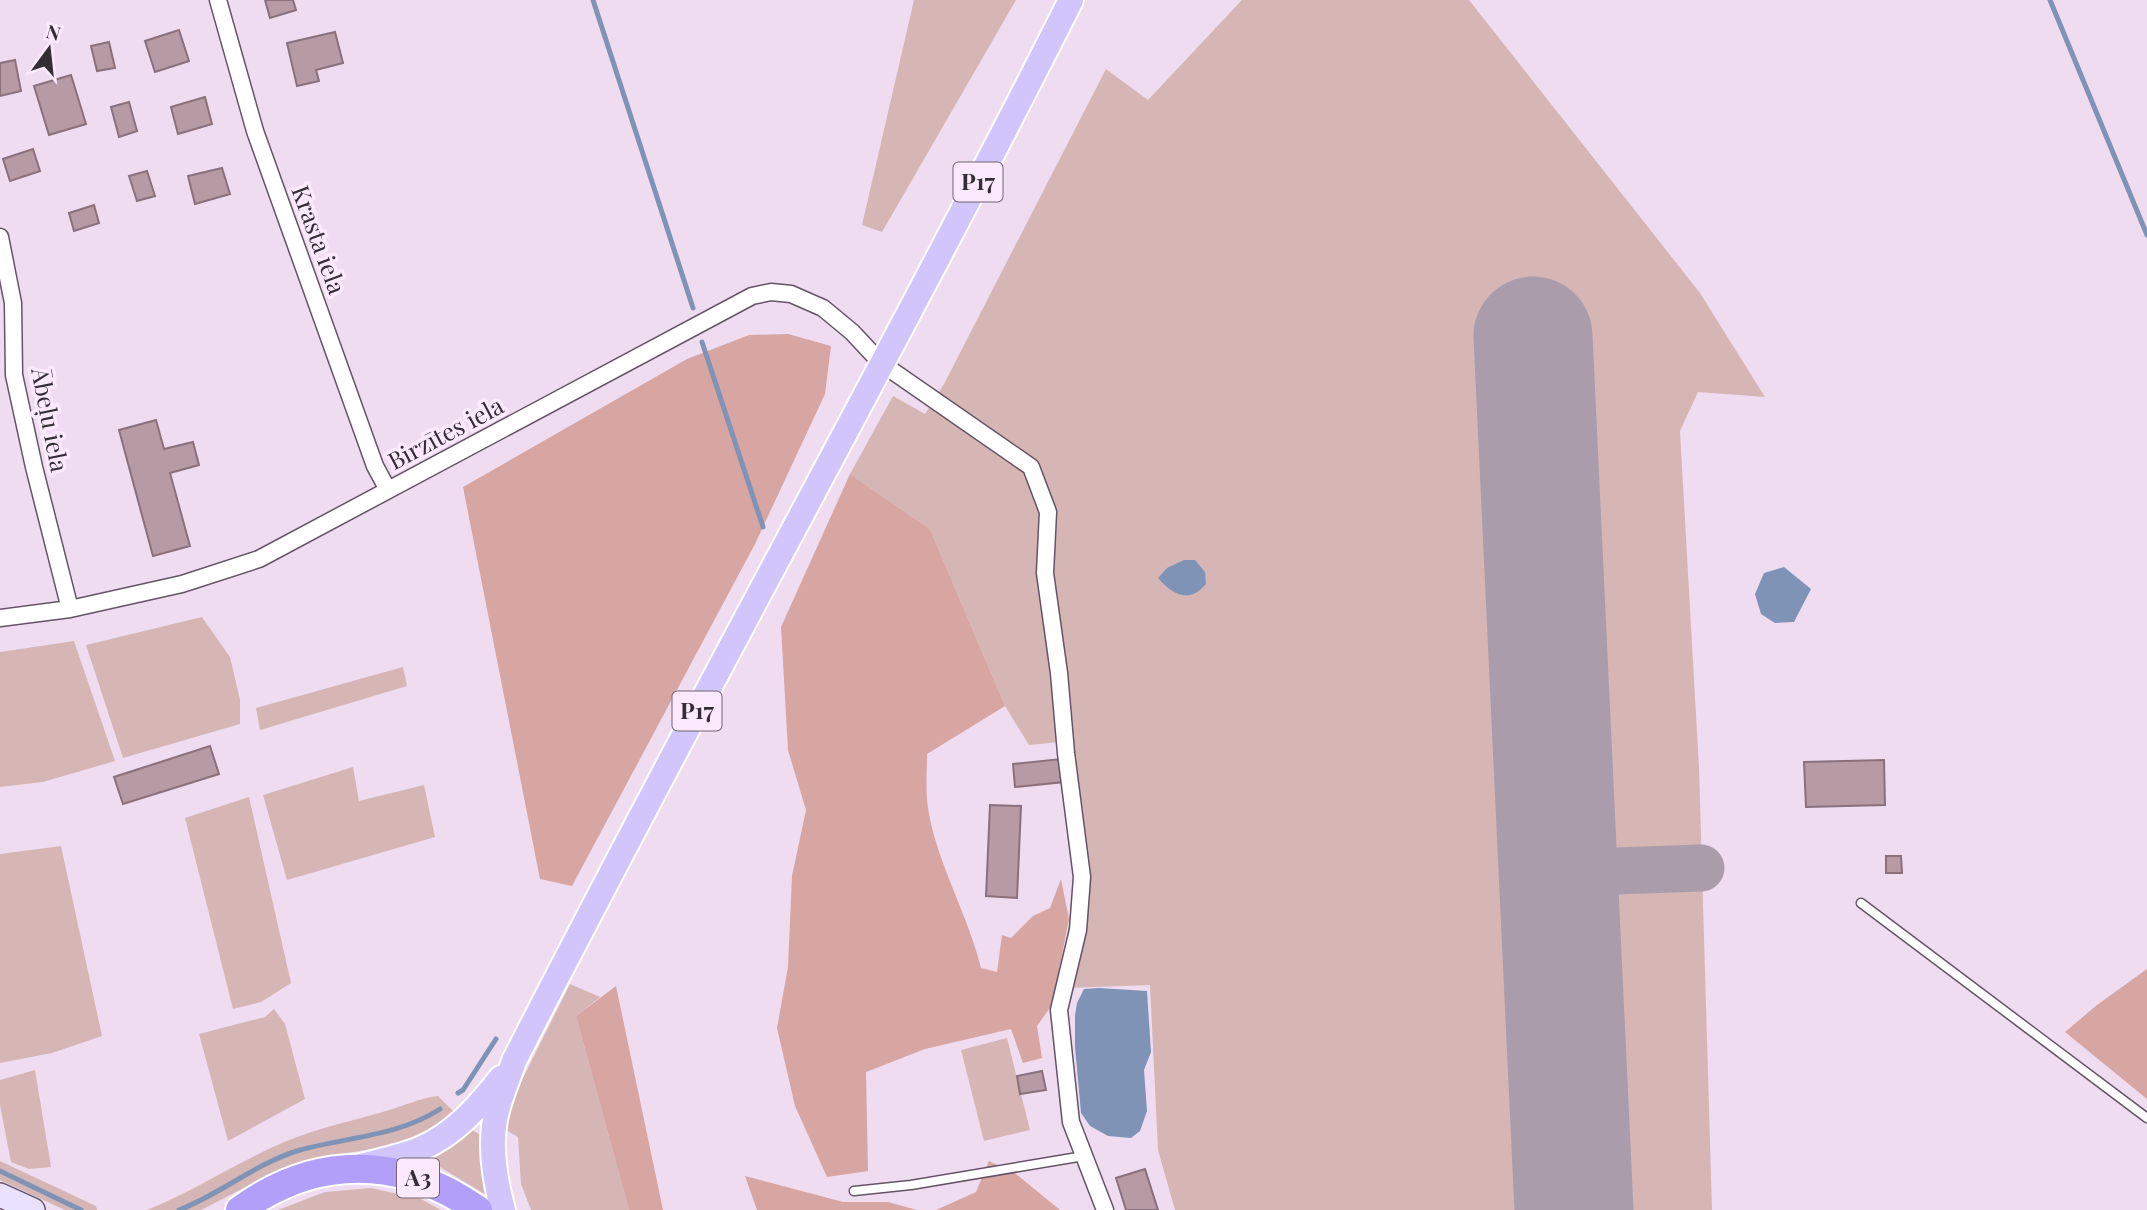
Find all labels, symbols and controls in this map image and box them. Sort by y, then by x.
north arrow [14,14,84,84]
text: N [44,17,64,46]
road number: P17 [954,162,1002,202]
street label: Krasta iela [285,181,354,298]
street label: Ābeļu iela [25,364,77,475]
street label: Birzītes iela [382,388,508,476]
road number: P17 [672,692,722,730]
road number: A3 [397,1158,439,1198]

